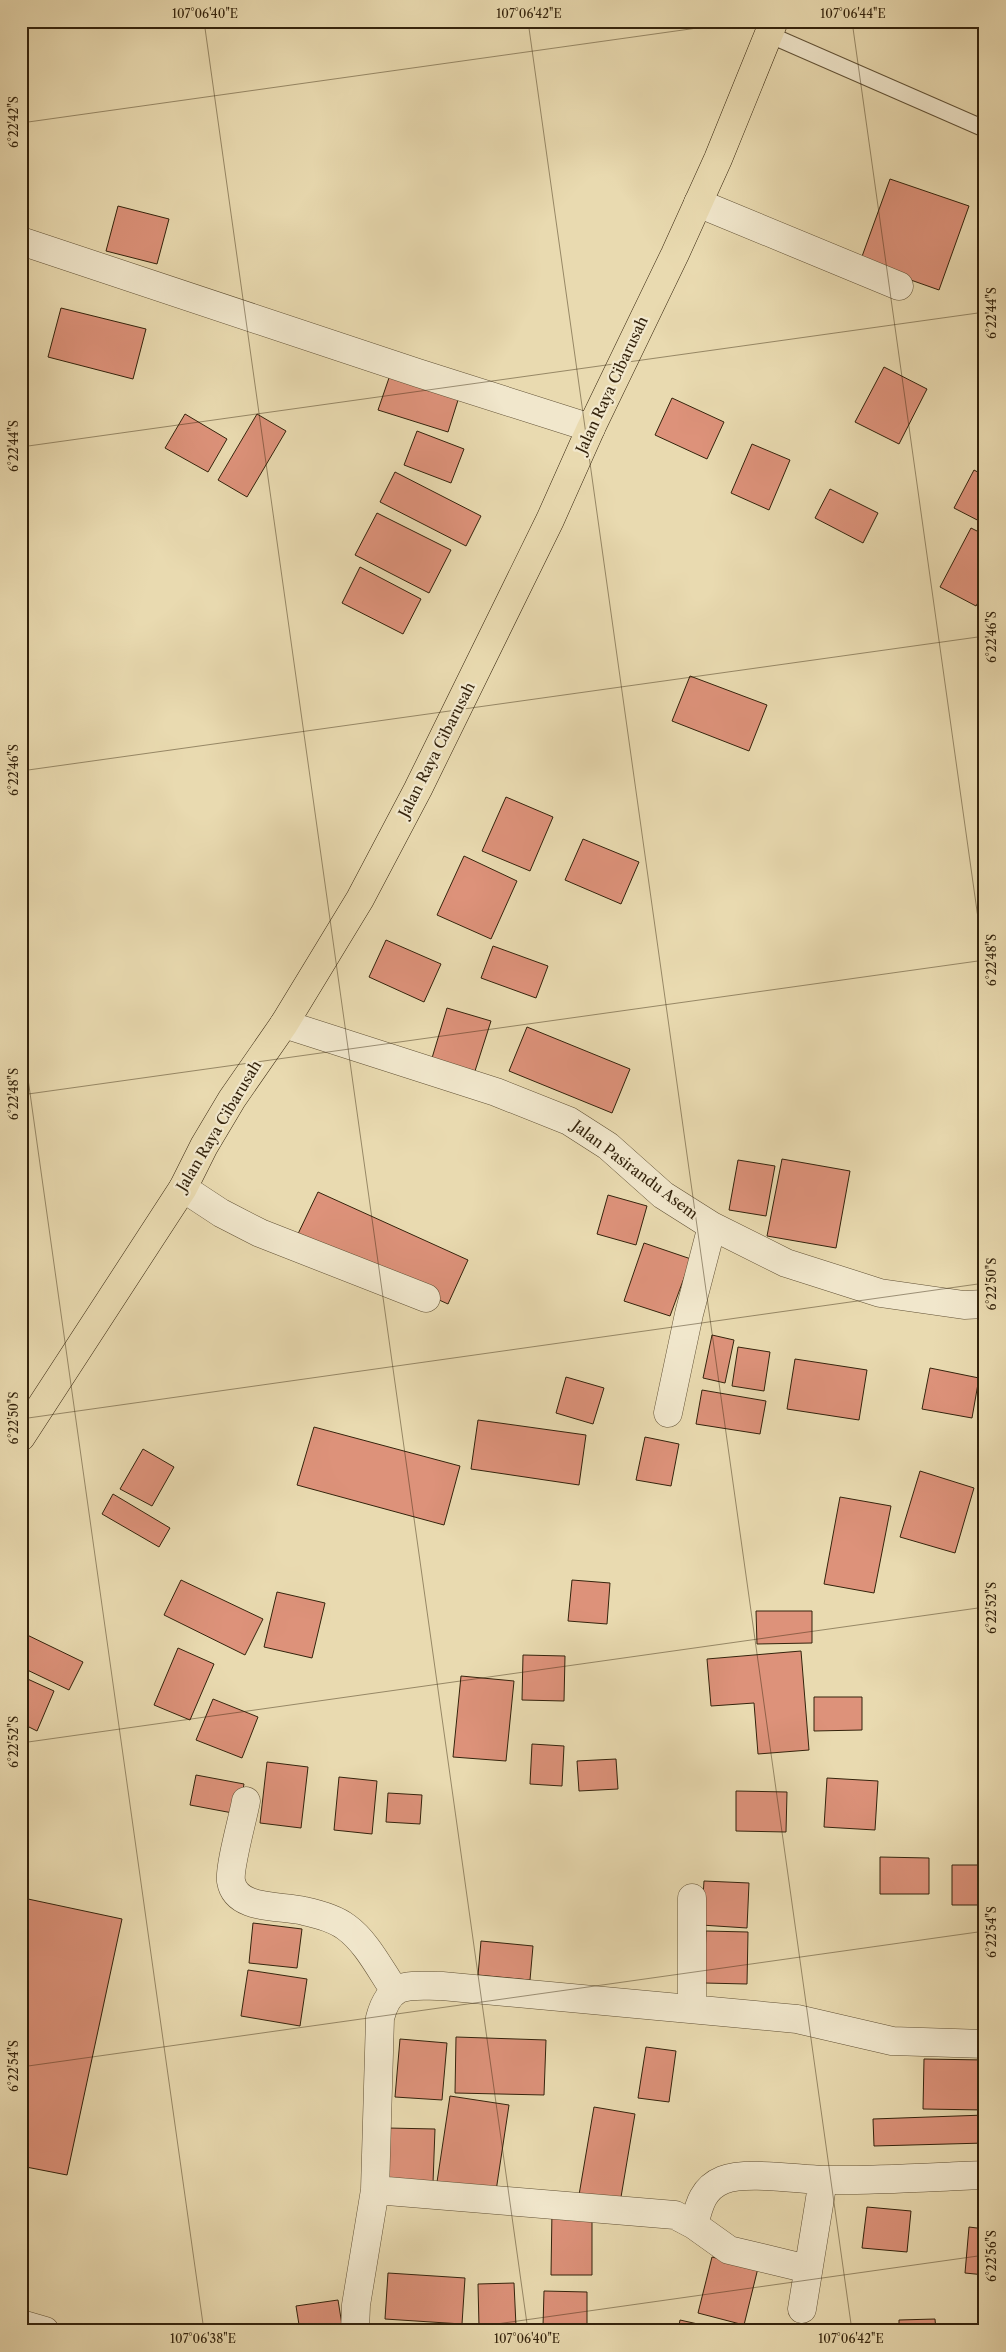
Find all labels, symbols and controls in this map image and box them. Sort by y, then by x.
text: 107°06'40"E [172,6,238,21]
text: 107°06'42"E [496,6,562,21]
text: 107°06'44"E [820,6,886,21]
text: 6°22'42"S [6,96,21,148]
text: 6°22'44"S [984,287,999,339]
street label: Jalan Raya Cibarusah [571,313,652,458]
text: 6°22'44"S [6,420,21,472]
text: 6°22'46"S [984,611,999,663]
street label: Jalan Raya Cibarusah [393,678,479,822]
text: 6°22'46"S [6,744,21,796]
text: 6°22'48"S [984,934,999,986]
street label: Jalan Raya Cibarusah [171,1056,266,1196]
text: 6°22'48"S [6,1068,21,1120]
street label: Jalan Pasirandu Asem [567,1115,702,1223]
text: 6°22'50"S [984,1258,999,1310]
text: 6°22'50"S [6,1392,21,1444]
text: 6°22'52"S [984,1582,999,1634]
text: 6°22'52"S [6,1716,21,1768]
text: 6°22'54"S [984,1906,999,1958]
text: 6°22'54"S [6,2040,21,2092]
text: 6°22'56"S [984,2230,999,2282]
text: 107°06'38"E [170,2331,236,2346]
text: 107°06'40"E [494,2331,560,2346]
text: 107°06'42"E [818,2331,884,2346]

